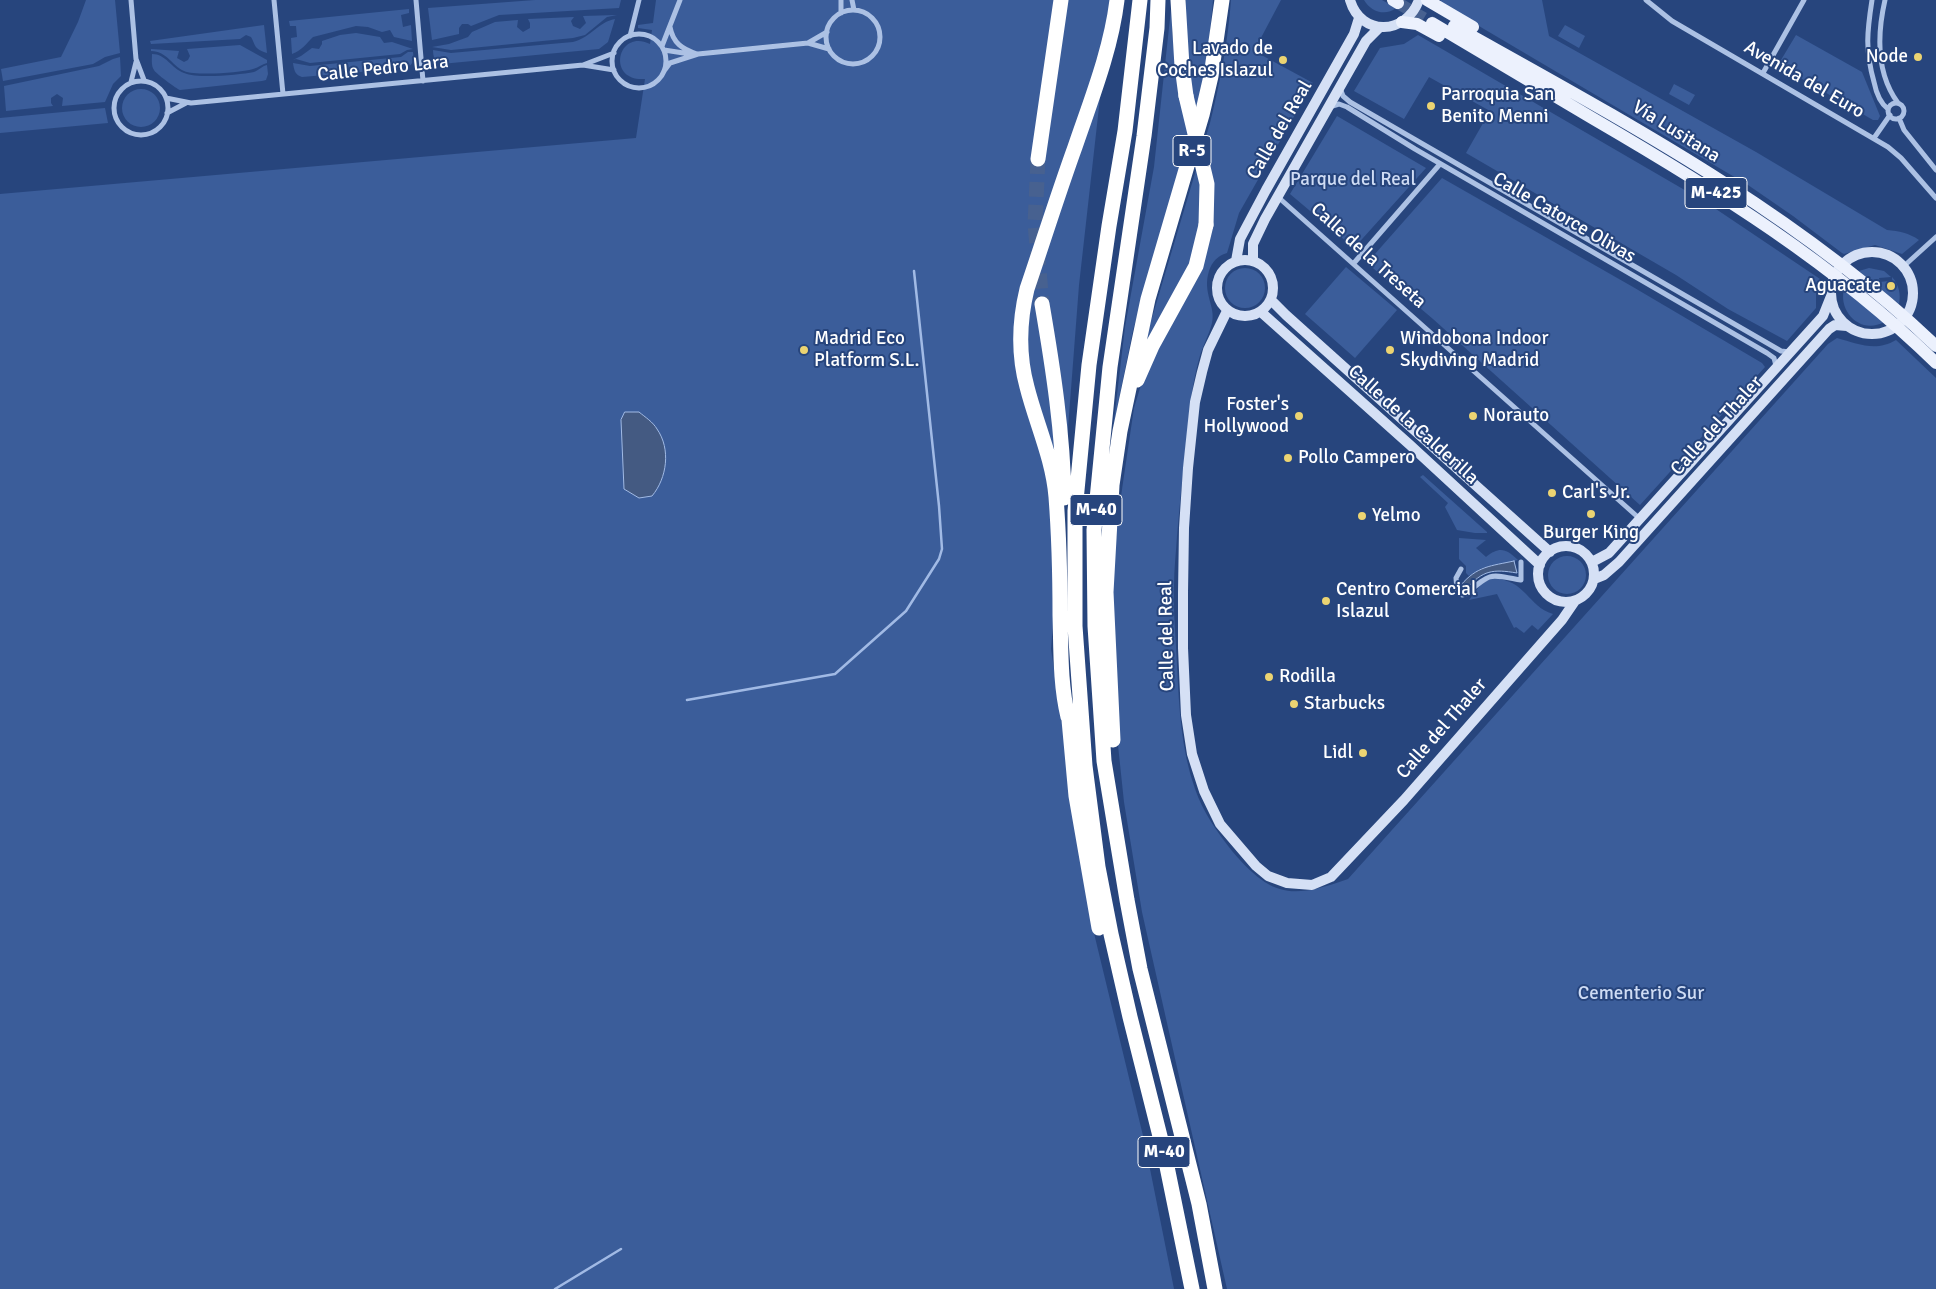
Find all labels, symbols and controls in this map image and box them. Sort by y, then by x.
street label: Avenida del Euro [1740,36,1868,124]
place label: Lavado de Coches Islazul [1157,38,1273,82]
place label: Node [1866,46,1908,68]
street label: Calle Pedro Lara [316,51,450,87]
marker: Node [1912,51,1924,63]
marker: Lavado de Coches Islazul [1277,54,1289,66]
street label: Calle del Real [1242,76,1318,184]
place label: Parroquia San Benito Menni [1441,84,1554,128]
street label: Vía Lusitana [1628,96,1724,168]
marker: Parroquia San Benito Menni [1425,100,1437,112]
road number: R-5 [1173,136,1211,166]
street label: Calle Catorce Olivas [1488,168,1640,268]
park label: Parque del Real [1290,169,1416,191]
road number: M-425 [1685,178,1747,208]
street label: Calle de la Treseta [1306,198,1430,314]
place label: Aguacate [1805,275,1881,297]
marker: Aguacate [1885,280,1897,292]
place label: Madrid Eco Platform S.L. [814,328,919,372]
place label: Windobona Indoor Skydiving Madrid [1400,328,1548,372]
marker: Madrid Eco Platform S.L. [798,344,810,356]
marker: Windobona Indoor Skydiving Madrid [1384,344,1396,356]
street label: Calle de la Calderilla [1343,360,1483,490]
street label: Calle del Thaler [1666,372,1768,480]
place label: Foster's Hollywood [1203,394,1289,438]
place label: Norauto [1483,405,1549,427]
marker: Foster's Hollywood [1293,410,1305,422]
marker: Norauto [1467,410,1479,422]
place label: Pollo Campero [1298,447,1415,469]
marker: Pollo Campero [1282,452,1294,464]
place label: Carl's Jr. [1562,482,1631,504]
marker: Carl's Jr. [1546,487,1558,499]
road number: M-40 [1070,494,1122,526]
place label: Yelmo [1372,505,1421,527]
marker: Burger King [1585,508,1597,520]
marker: Yelmo [1356,510,1368,522]
place label: Burger King [1543,522,1639,544]
place label: Centro Comercial Islazul [1336,579,1477,623]
street label: Calle del Real [1155,580,1179,692]
marker: Centro Comercial Islazul [1320,595,1332,607]
place label: Rodilla [1279,666,1336,688]
marker: Rodilla [1263,671,1275,683]
street label: Calle del Thaler [1392,674,1492,784]
place label: Starbucks [1304,693,1385,715]
marker: Starbucks [1288,698,1300,710]
place label: Lidl [1323,742,1353,764]
marker: Lidl [1357,747,1369,759]
park label: Cementerio Sur [1578,983,1704,1005]
road number: M-40 [1138,1136,1190,1168]

